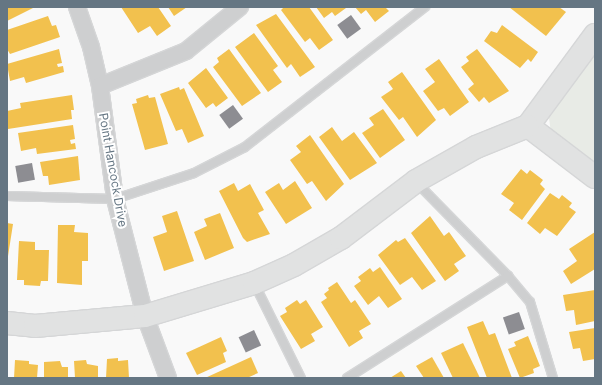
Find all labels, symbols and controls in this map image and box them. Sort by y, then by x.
street label: Point Hancock Drive [96,112,130,228]

